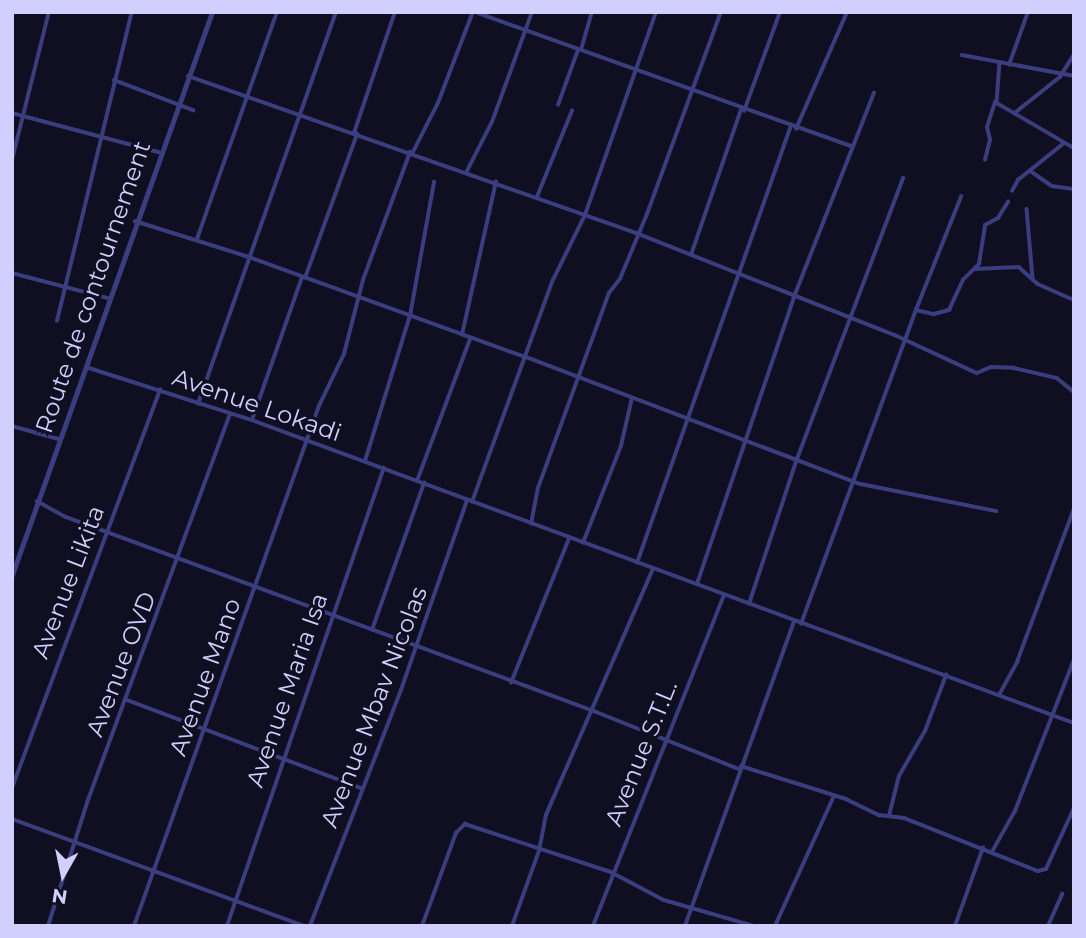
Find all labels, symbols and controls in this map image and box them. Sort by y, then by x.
street label: Route de contournement [29,137,157,437]
street label: Avenue Lokadi [169,363,345,447]
street label: Avenue Likita [26,501,110,663]
street label: Avenue Mbav Nicolas [315,582,433,832]
street label: Avenue OVD [80,588,162,740]
street label: Avenue Maria Isa [240,589,334,791]
street label: Avenue Mano [163,594,247,760]
street label: Avenue S.T.L. [599,676,683,830]
north arrow [28,840,98,910]
text: N [50,884,69,909]

